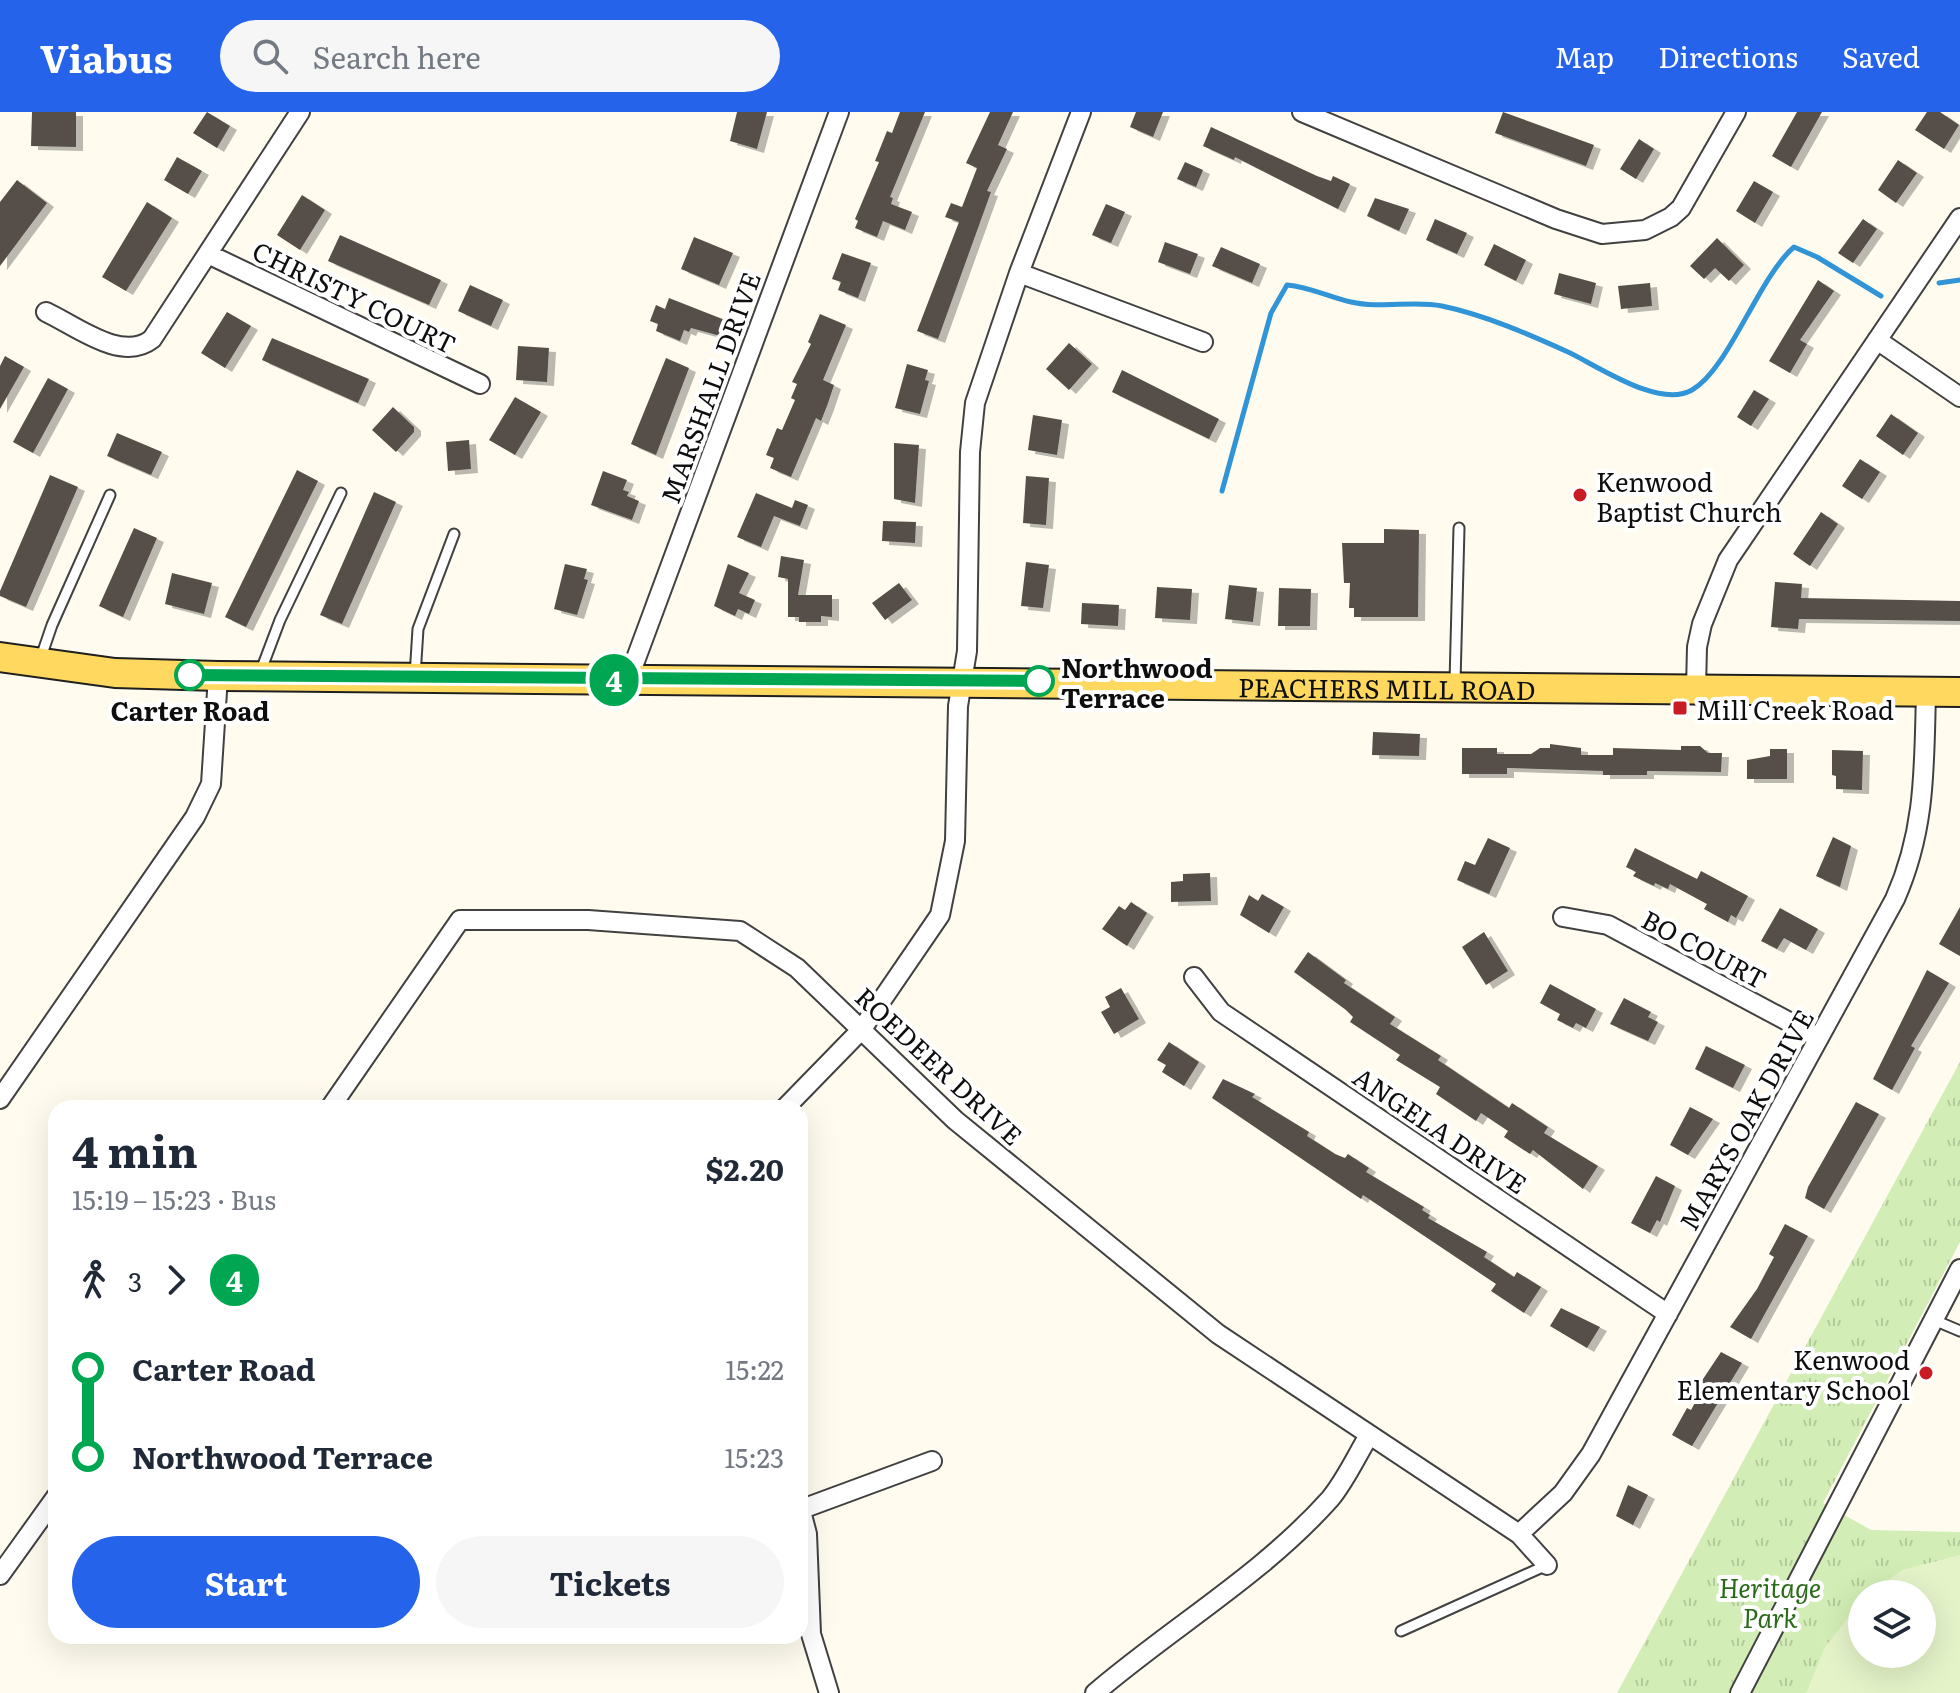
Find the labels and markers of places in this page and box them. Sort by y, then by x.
place label: Kenwood Baptist Church [1596,461,1782,530]
marker: Kenwood Baptist Church [1571,486,1589,504]
place label: Northwood Terrace [1061,647,1213,716]
marker: Carter Road [175,660,205,690]
marker: Northwood Terrace [1024,666,1054,696]
place label: Mill Creek Road [1696,689,1894,728]
place label: Carter Road [110,690,270,729]
marker: Mill Creek Road [1671,699,1689,717]
place label: Kenwood Elementary School [1676,1339,1910,1408]
marker: Kenwood Elementary School [1917,1364,1935,1382]

